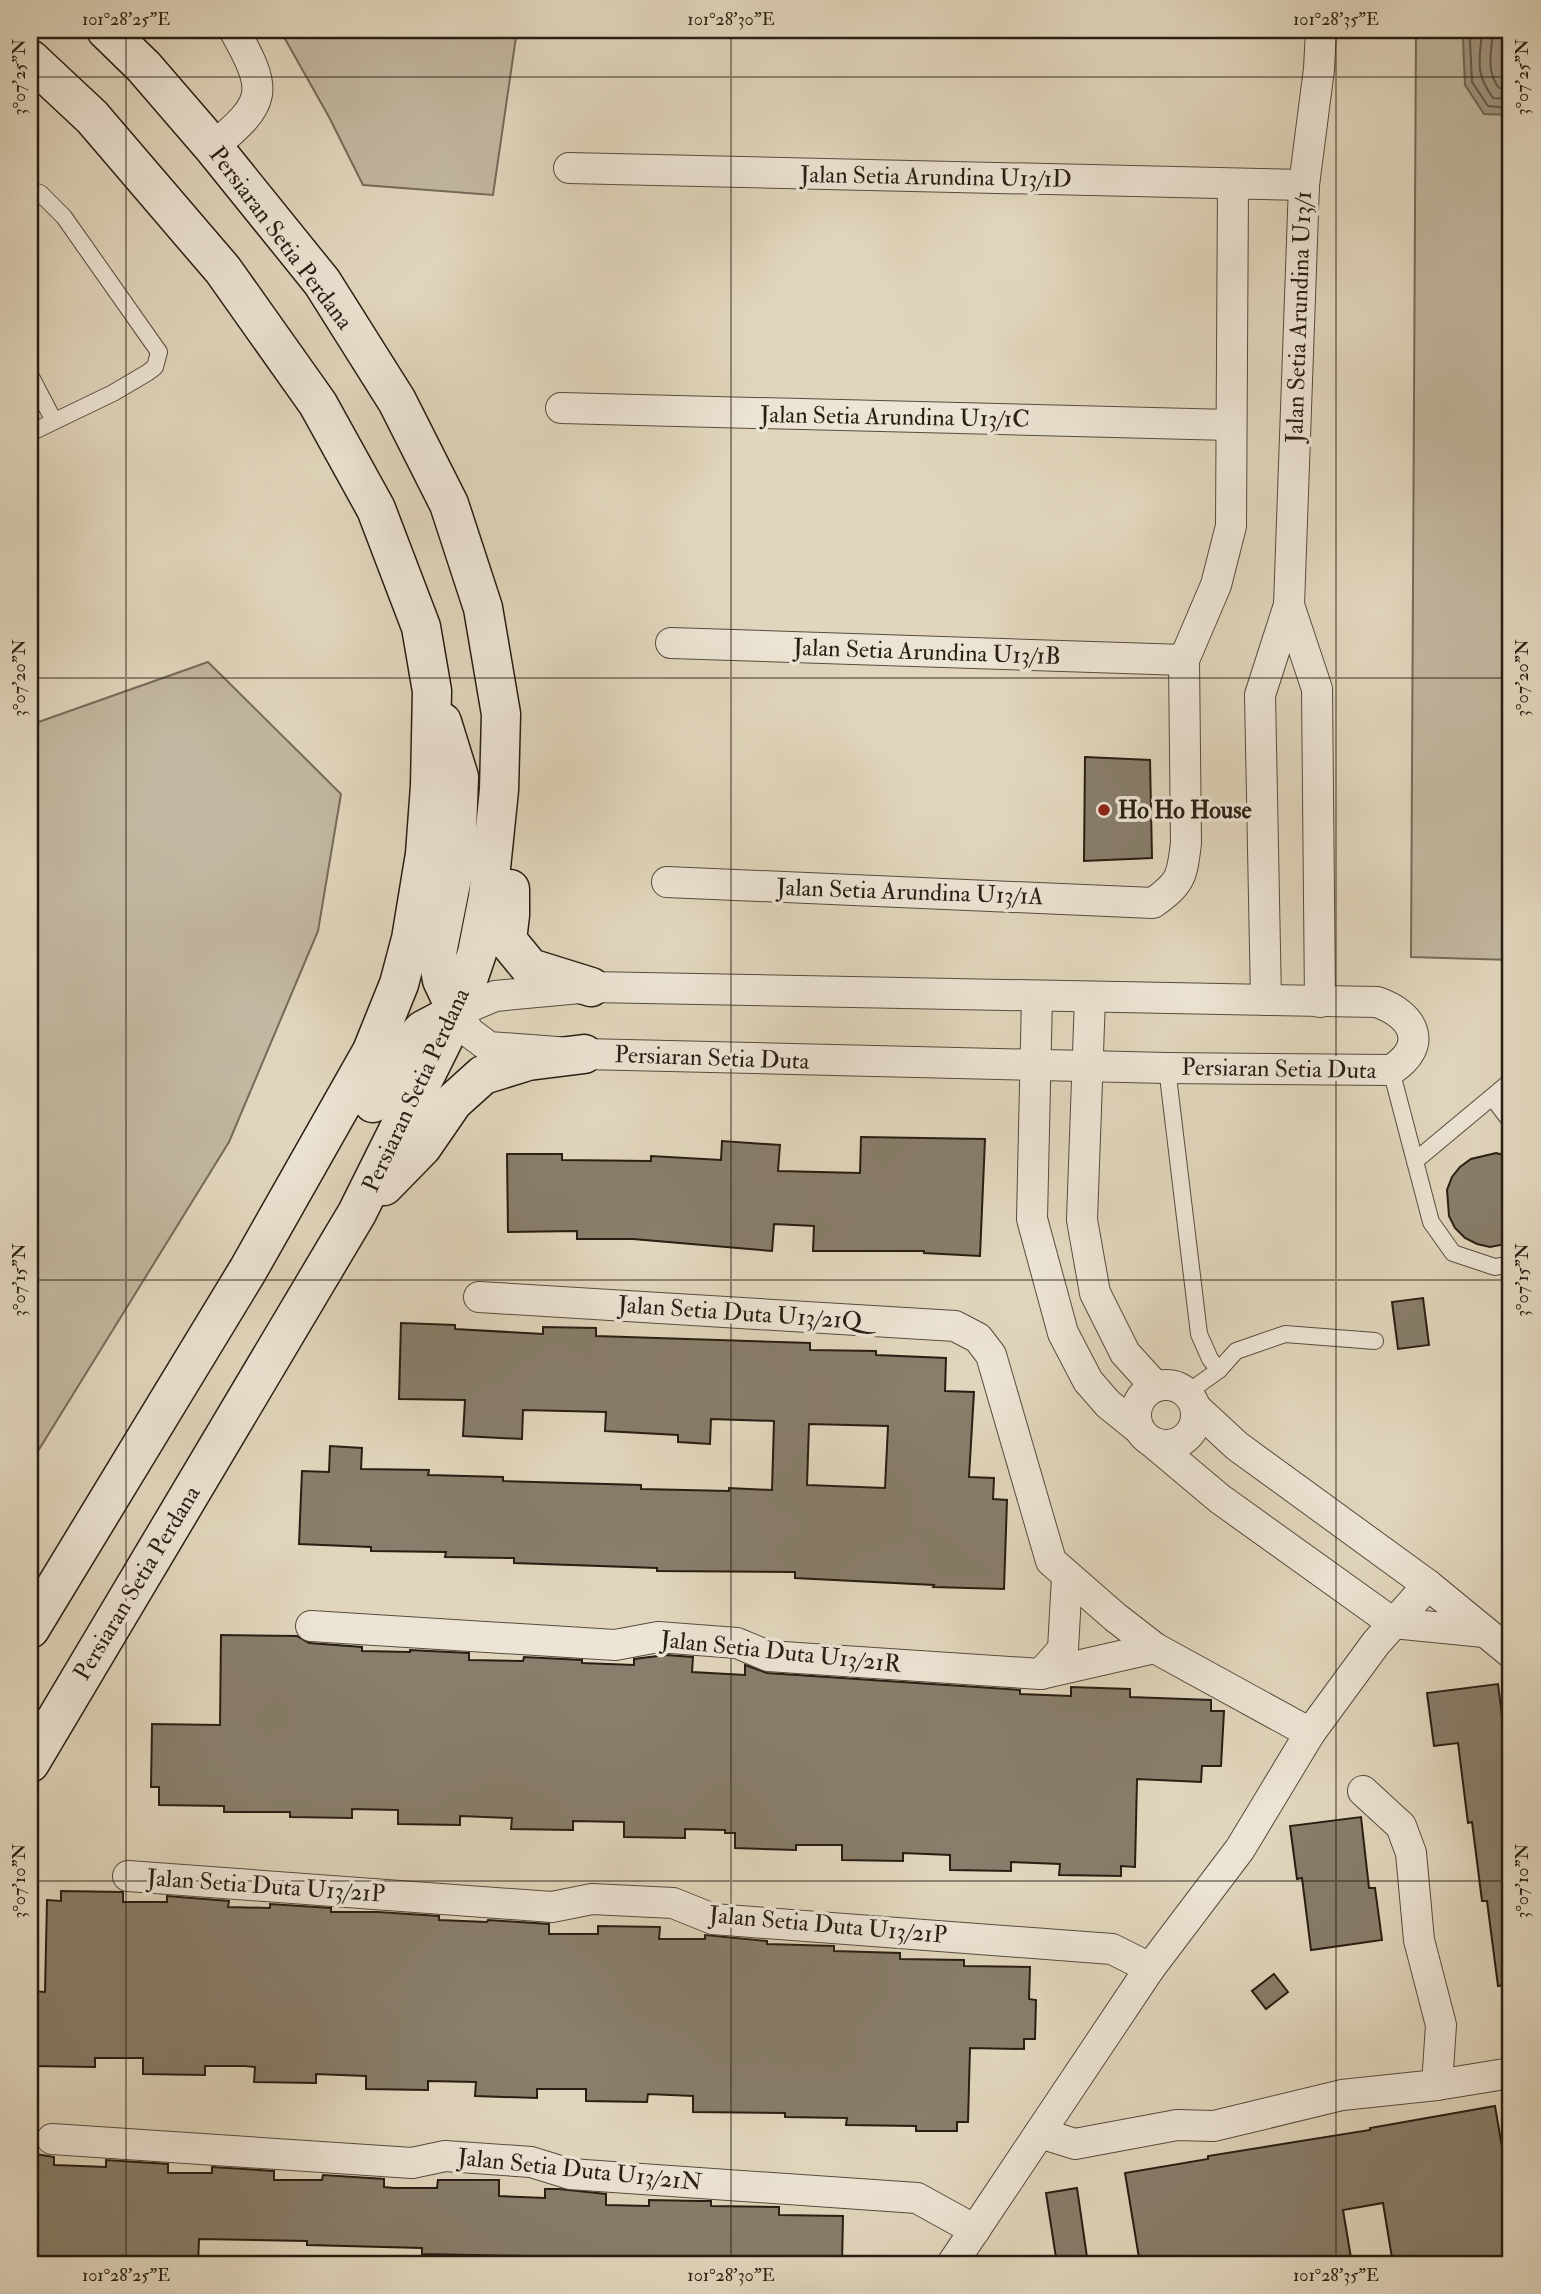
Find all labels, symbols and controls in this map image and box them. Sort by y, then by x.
text: 101°28'25"E [82,8,170,31]
text: 101°28'30"E [687,8,775,31]
text: 101°28'35"E [1293,8,1379,31]
text: 3°07'25"N [8,39,31,115]
text: 3°07'25"N [1511,39,1534,115]
street label: Persiaran Setia Perdana [202,140,361,337]
street label: Jalan Setia Arundina U13/1D [799,159,1072,195]
street label: Jalan Setia Arundina U13/1 [1279,190,1319,445]
street label: Jalan Setia Arundina U13/1C [759,399,1030,435]
street label: Jalan Setia Arundina U13/1B [792,632,1061,672]
text: 3°07'20"N [8,639,31,717]
text: 3°07'20"N [1511,639,1534,717]
place label: Ho Ho House [1118,795,1252,826]
marker: Ho Ho House [1096,802,1112,818]
street label: Jalan Setia Arundina U13/1A [775,872,1044,912]
street label: Persiaran Setia Perdana [355,982,477,1197]
street label: Persiaran Setia Duta [614,1039,811,1077]
street label: Persiaran Setia Duta [1181,1052,1378,1086]
text: 3°07'15"N [8,1243,31,1317]
text: 3°07'15"N [1511,1243,1534,1317]
street label: Jalan Setia Duta U13/21Q [616,1289,879,1338]
street label: Persiaran Setia Perdana [67,1479,208,1686]
street label: Jalan Setia Duta U13/21R [658,1624,904,1680]
text: 3°07'10"N [8,1844,31,1918]
text: 3°07'10"N [1511,1844,1534,1918]
street label: Jalan Setia Duta U13/21P [145,1862,386,1910]
street label: Jalan Setia Duta U13/21P [707,1899,948,1951]
street label: Jalan Setia Duta U13/21N [455,2142,704,2198]
text: 101°28'25"E [82,2264,170,2287]
text: 101°28'30"E [687,2264,775,2287]
text: 101°28'35"E [1293,2264,1379,2287]

